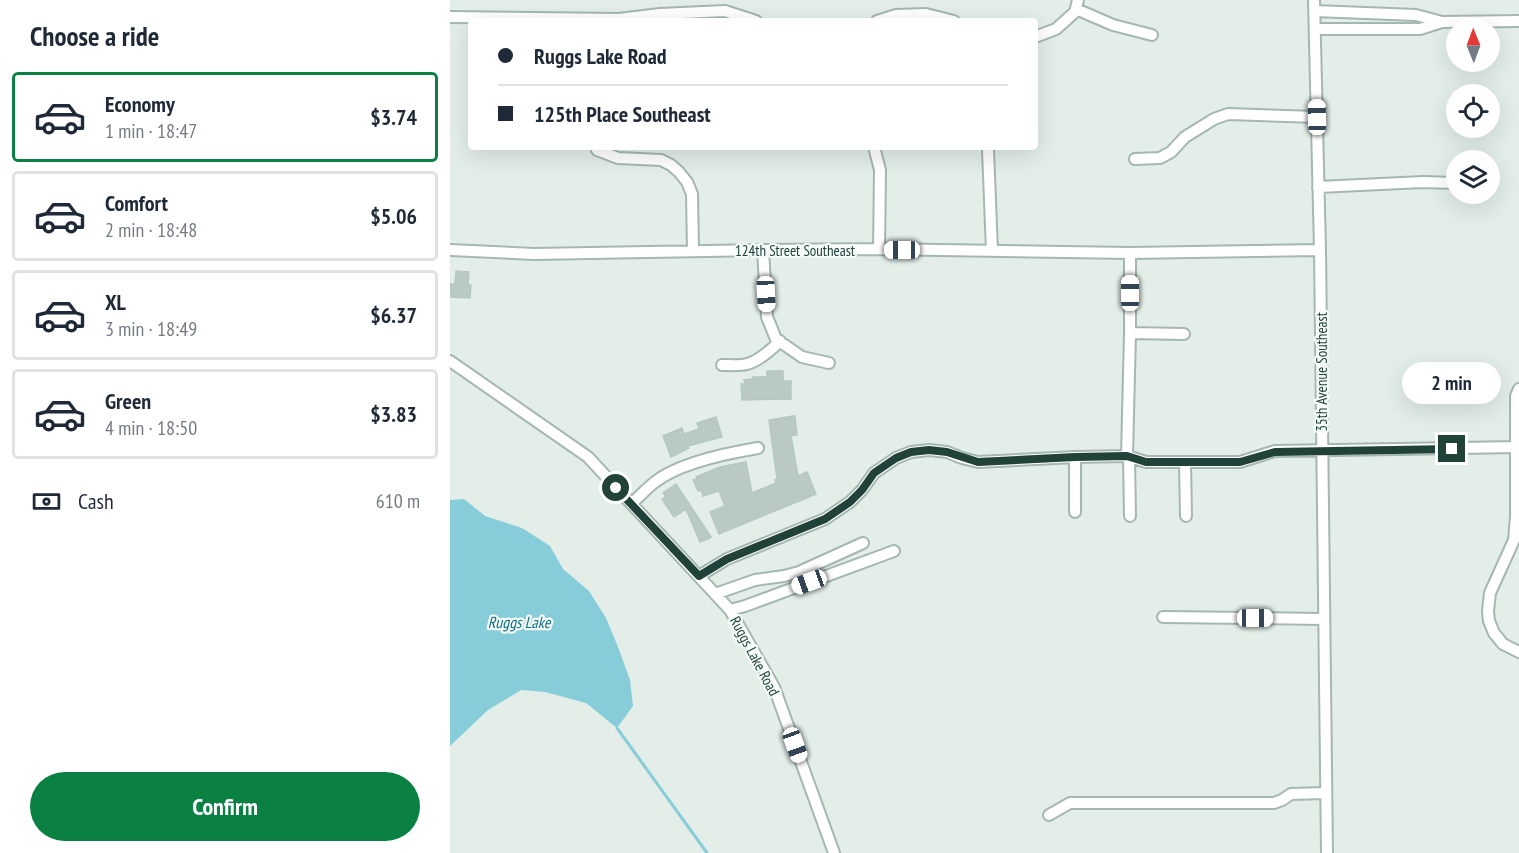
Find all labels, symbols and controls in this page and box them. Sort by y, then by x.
north arrow [1446,18,1500,72]
map controls [1446,18,1500,204]
text: Choose a ride [30,19,159,53]
text: Ruggs Lake Road [534,42,667,70]
button: locate [1446,84,1500,138]
icon: car [33,90,87,144]
text: Economy [105,90,175,118]
car [1308,99,1326,135]
text: 125th Place Southeast [534,100,711,128]
text: $3.74 [370,103,417,131]
text: 1 min · 18:47 [105,118,197,144]
button: layers [1446,150,1500,204]
icon: car [33,189,87,243]
text: Comfort [105,189,168,217]
text: $5.06 [370,202,417,230]
text: 2 min · 18:48 [105,217,197,243]
street label: 124th Street Southeast [735,241,855,260]
car [884,241,920,259]
car [1121,275,1139,311]
car [756,276,776,312]
icon: car [33,288,87,342]
text: XL [105,288,126,316]
text: $6.37 [370,301,417,329]
street label: 35th Avenue Southeast [1312,312,1331,432]
text: 3 min · 18:49 [105,316,197,342]
callout: 2 min [1402,362,1502,404]
text: 2 min [1431,370,1472,396]
icon: car [33,387,87,441]
text: Green [105,387,151,415]
text: $3.83 [370,400,417,428]
text: 4 min · 18:50 [105,415,197,441]
route end [1438,435,1465,462]
route start [602,474,629,501]
icon: cash [30,485,63,518]
text: Cash [78,487,114,515]
text: 610 m [376,488,420,514]
car [789,567,829,597]
car [1237,609,1273,627]
water label: Ruggs Lake [488,612,552,632]
street label: Ruggs Lake Road [726,613,784,699]
car [780,725,810,765]
button: Confirm [30,772,420,841]

